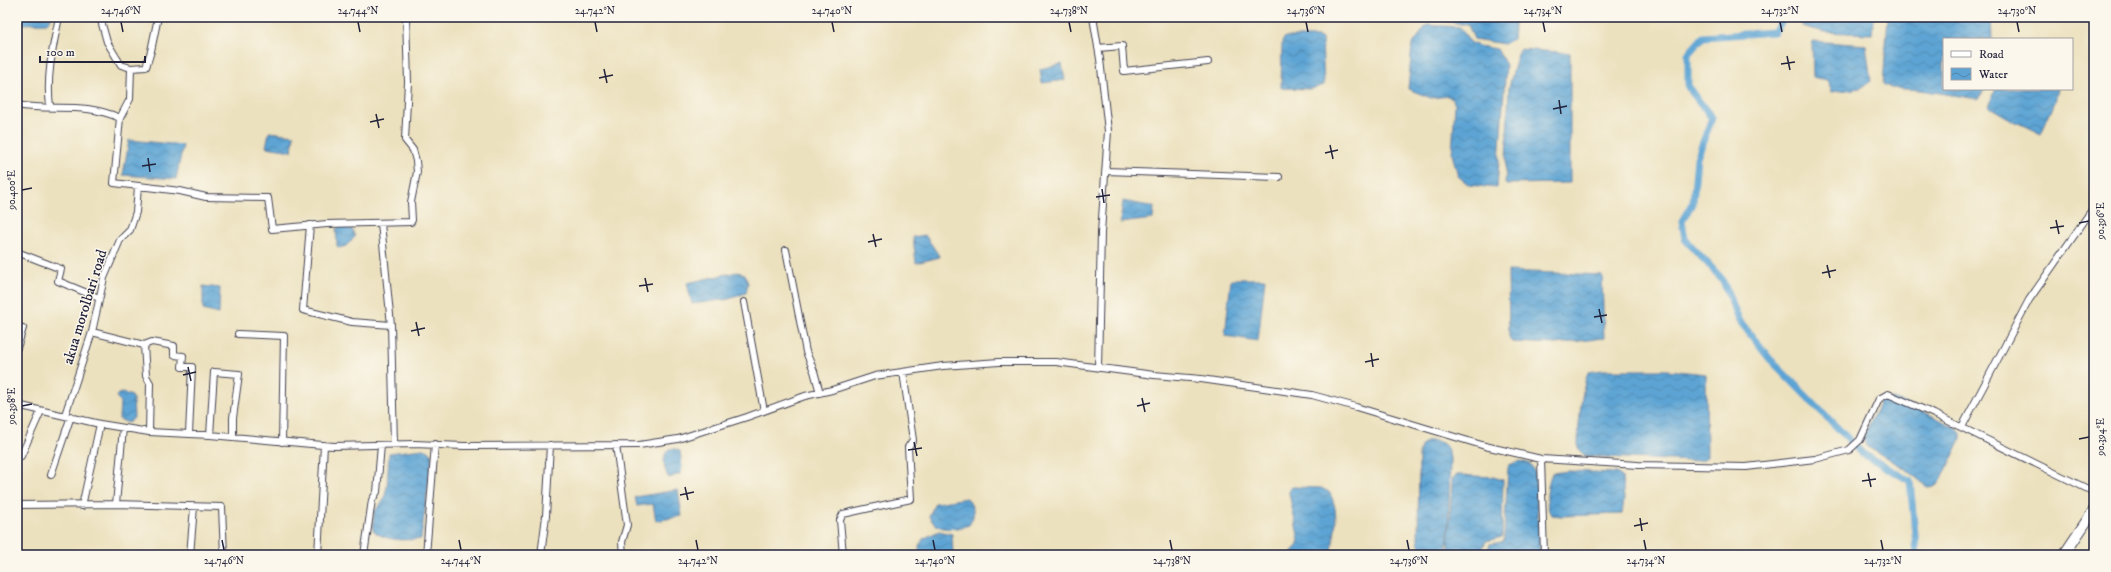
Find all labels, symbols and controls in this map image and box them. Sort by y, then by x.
text: 24.746°N [101,5,141,17]
text: 24.744°N [338,5,378,17]
text: 24.742°N [575,5,615,17]
text: 24.740°N [812,5,852,17]
text: 24.738°N [1050,5,1088,17]
text: 24.736°N [1287,5,1325,17]
text: 24.734°N [1524,5,1562,17]
text: 24.732°N [1761,5,1799,17]
text: 24.730°N [1998,5,2036,17]
scale bar [40,38,145,64]
legend [1943,38,2073,90]
text: 100 m [46,45,75,60]
text: Road [1979,47,2004,62]
text: Water [1978,67,2008,82]
text: 90.400°E [6,170,18,211]
text: 90.396°E [2095,203,2107,240]
street label: akua morolbari road [58,247,112,367]
text: 90.398°E [6,388,18,425]
text: 90.394°E [2095,418,2107,457]
text: 24.746°N [204,555,244,567]
text: 24.744°N [441,555,481,567]
text: 24.742°N [678,555,718,567]
text: 24.740°N [915,555,955,567]
text: 24.738°N [1153,555,1191,567]
text: 24.736°N [1390,555,1428,567]
text: 24.734°N [1627,555,1665,567]
text: 24.732°N [1864,555,1902,567]

